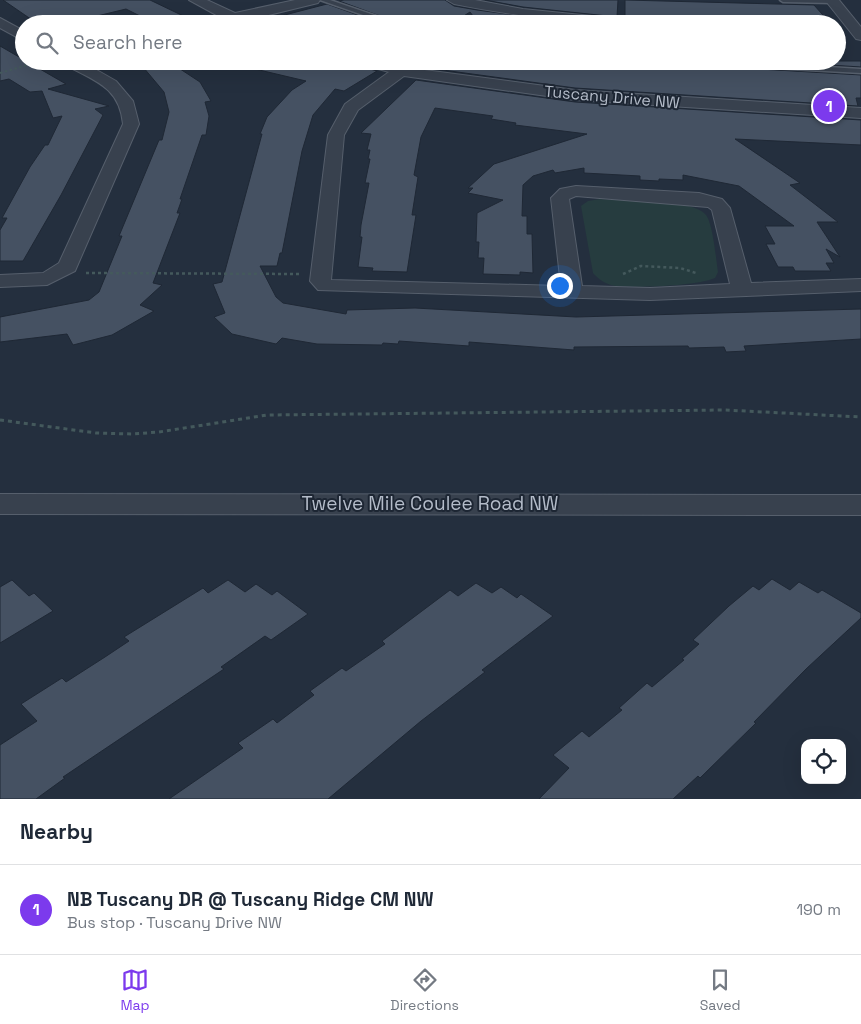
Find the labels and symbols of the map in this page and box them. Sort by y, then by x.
street label: Tuscany Drive NW [543,81,681,113]
pin: 1 [813,87,845,125]
your location [547,273,573,299]
street label: Twelve Mile Coulee Road NW [302,491,558,516]

